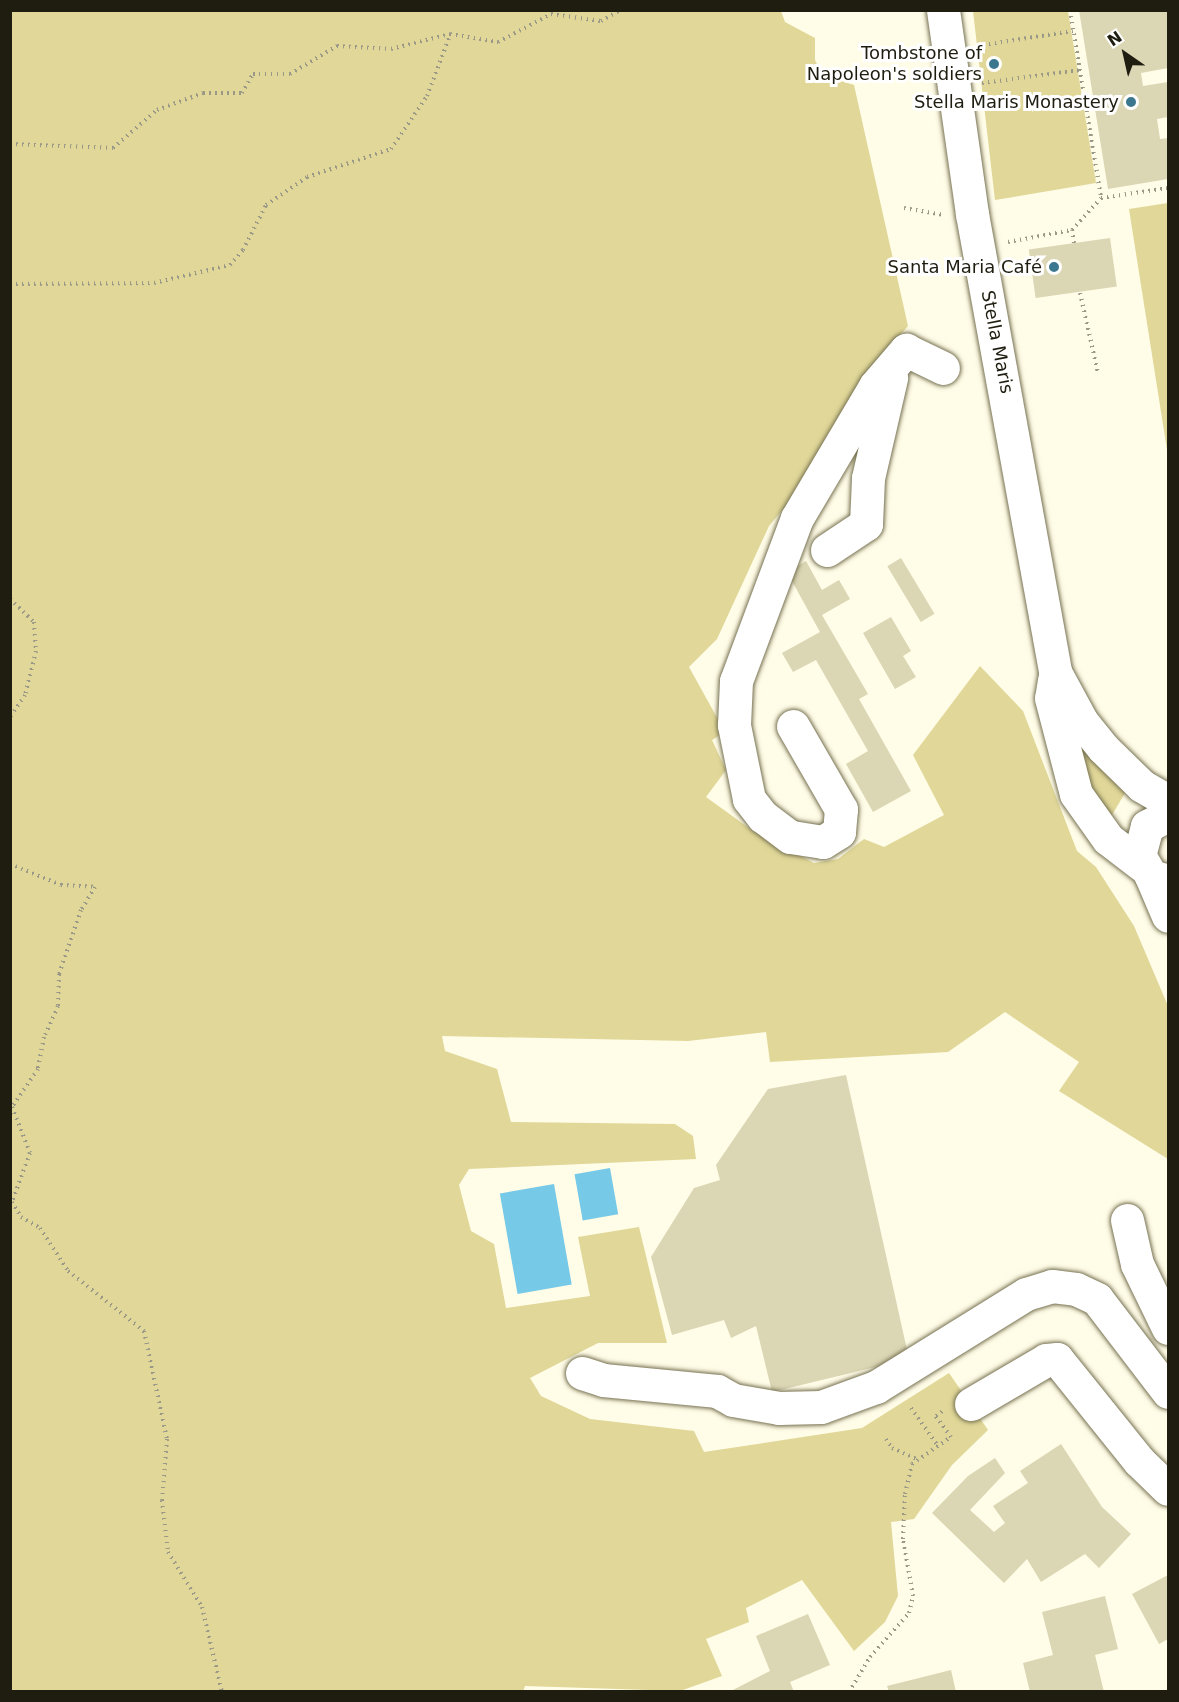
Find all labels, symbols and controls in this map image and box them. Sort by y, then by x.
north arrow [1095,24,1155,84]
text: N [1104,27,1126,50]
place label: Tombstone of Napoleon's soldiers [807,43,982,86]
marker: Tombstone of Napoleon's soldiers [987,57,1001,71]
place label: Stella Maris Monastery [914,91,1119,113]
marker: Stella Maris Monastery [1124,95,1138,109]
place label: Santa Maria Café [888,256,1042,278]
marker: Santa Maria Café [1047,260,1061,274]
street label: Stella Maris [976,289,1018,395]

